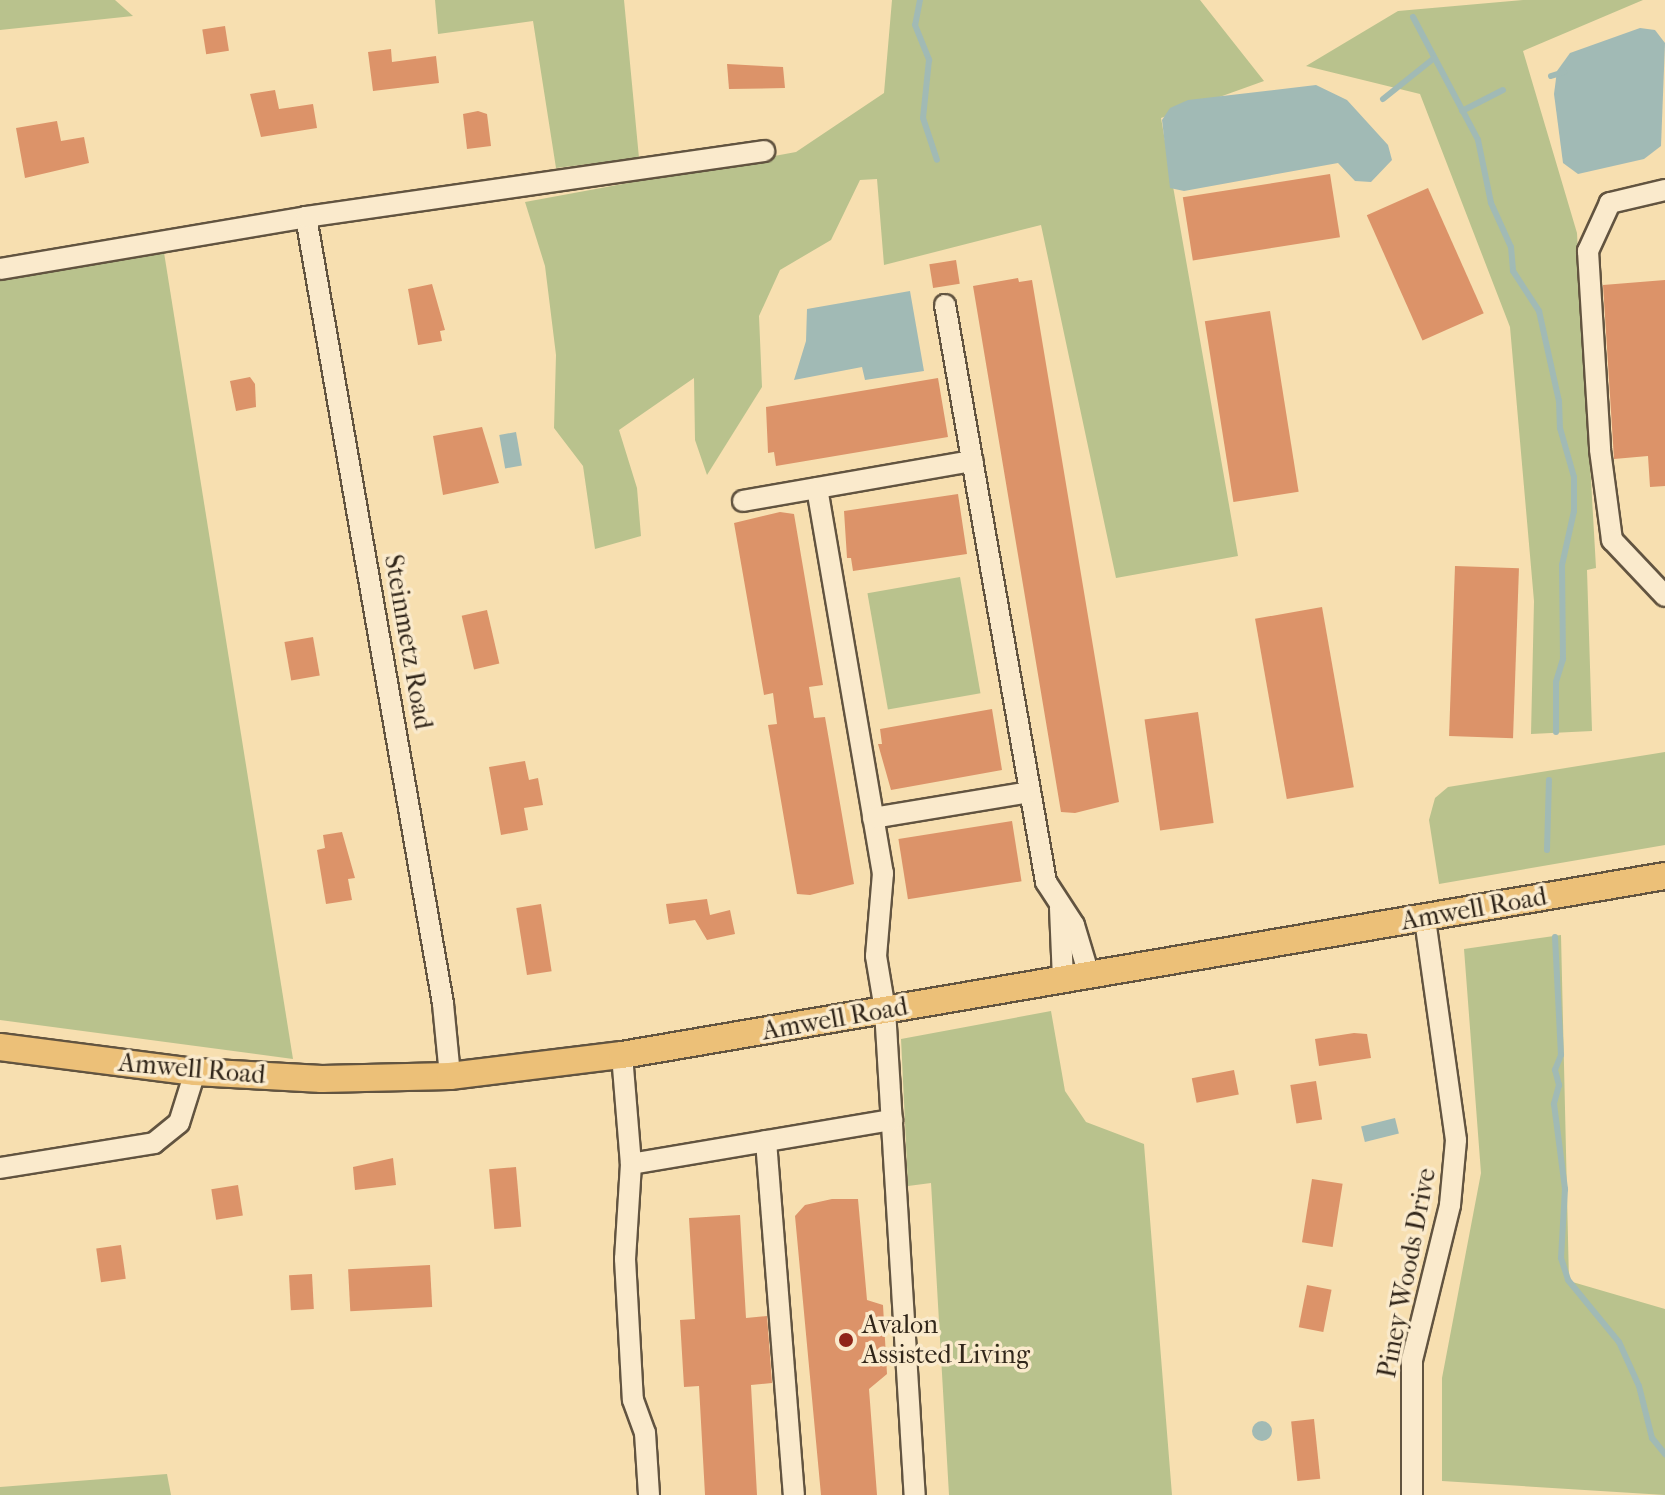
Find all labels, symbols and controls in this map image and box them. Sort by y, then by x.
street label: Steinmetz Road [377,552,439,732]
street label: Amwell Road [1399,881,1549,937]
street label: Amwell Road [760,991,910,1047]
street label: Amwell Road [117,1047,267,1091]
street label: Piney Woods Drive [1371,1165,1443,1381]
place label: Avalon Assisted Living [862,1309,1030,1370]
marker: Avalon Assisted Living [837,1331,855,1349]

